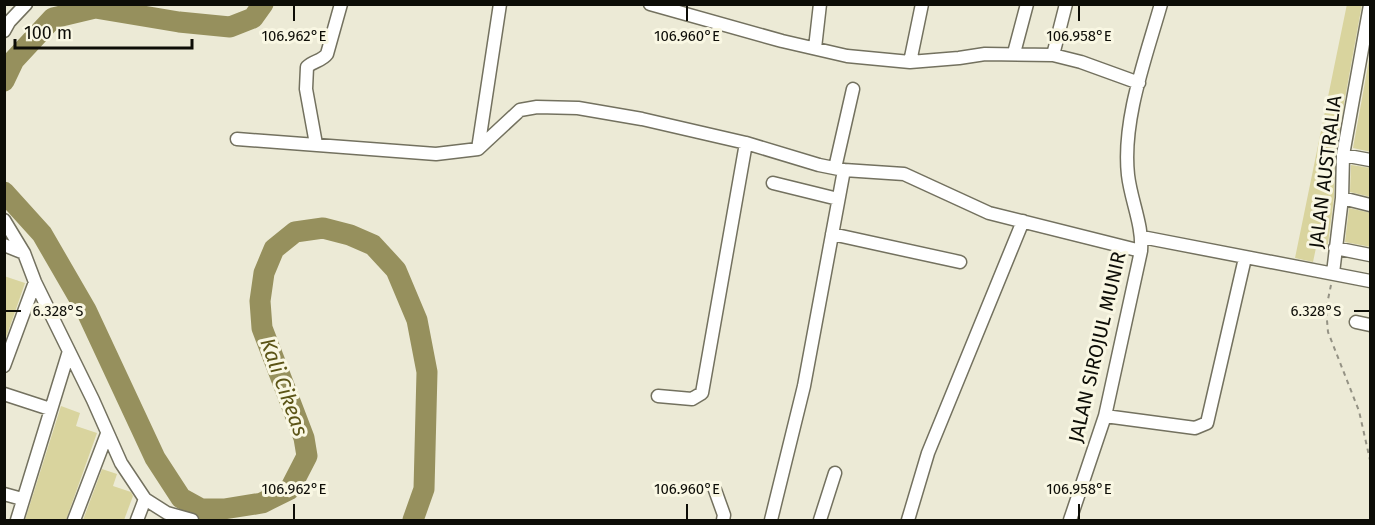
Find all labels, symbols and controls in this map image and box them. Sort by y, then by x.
scale bar [15,12,192,50]
text: 100 m [24,22,72,44]
text: 106.962°E [261,27,327,45]
text: 106.960°E [654,27,720,45]
text: 106.958°E [1046,27,1112,45]
street label: JALAN AUSTRALIA [1304,94,1346,250]
street label: JALAN SIROJUL MUNIR [1063,249,1131,445]
text: 6.328°S [33,302,83,320]
text: 6.328°S [1291,302,1341,320]
water label: Kali Cikeas [254,334,314,440]
text: 106.962°E [261,480,327,498]
text: 106.960°E [654,480,720,498]
text: 106.958°E [1046,480,1112,498]

